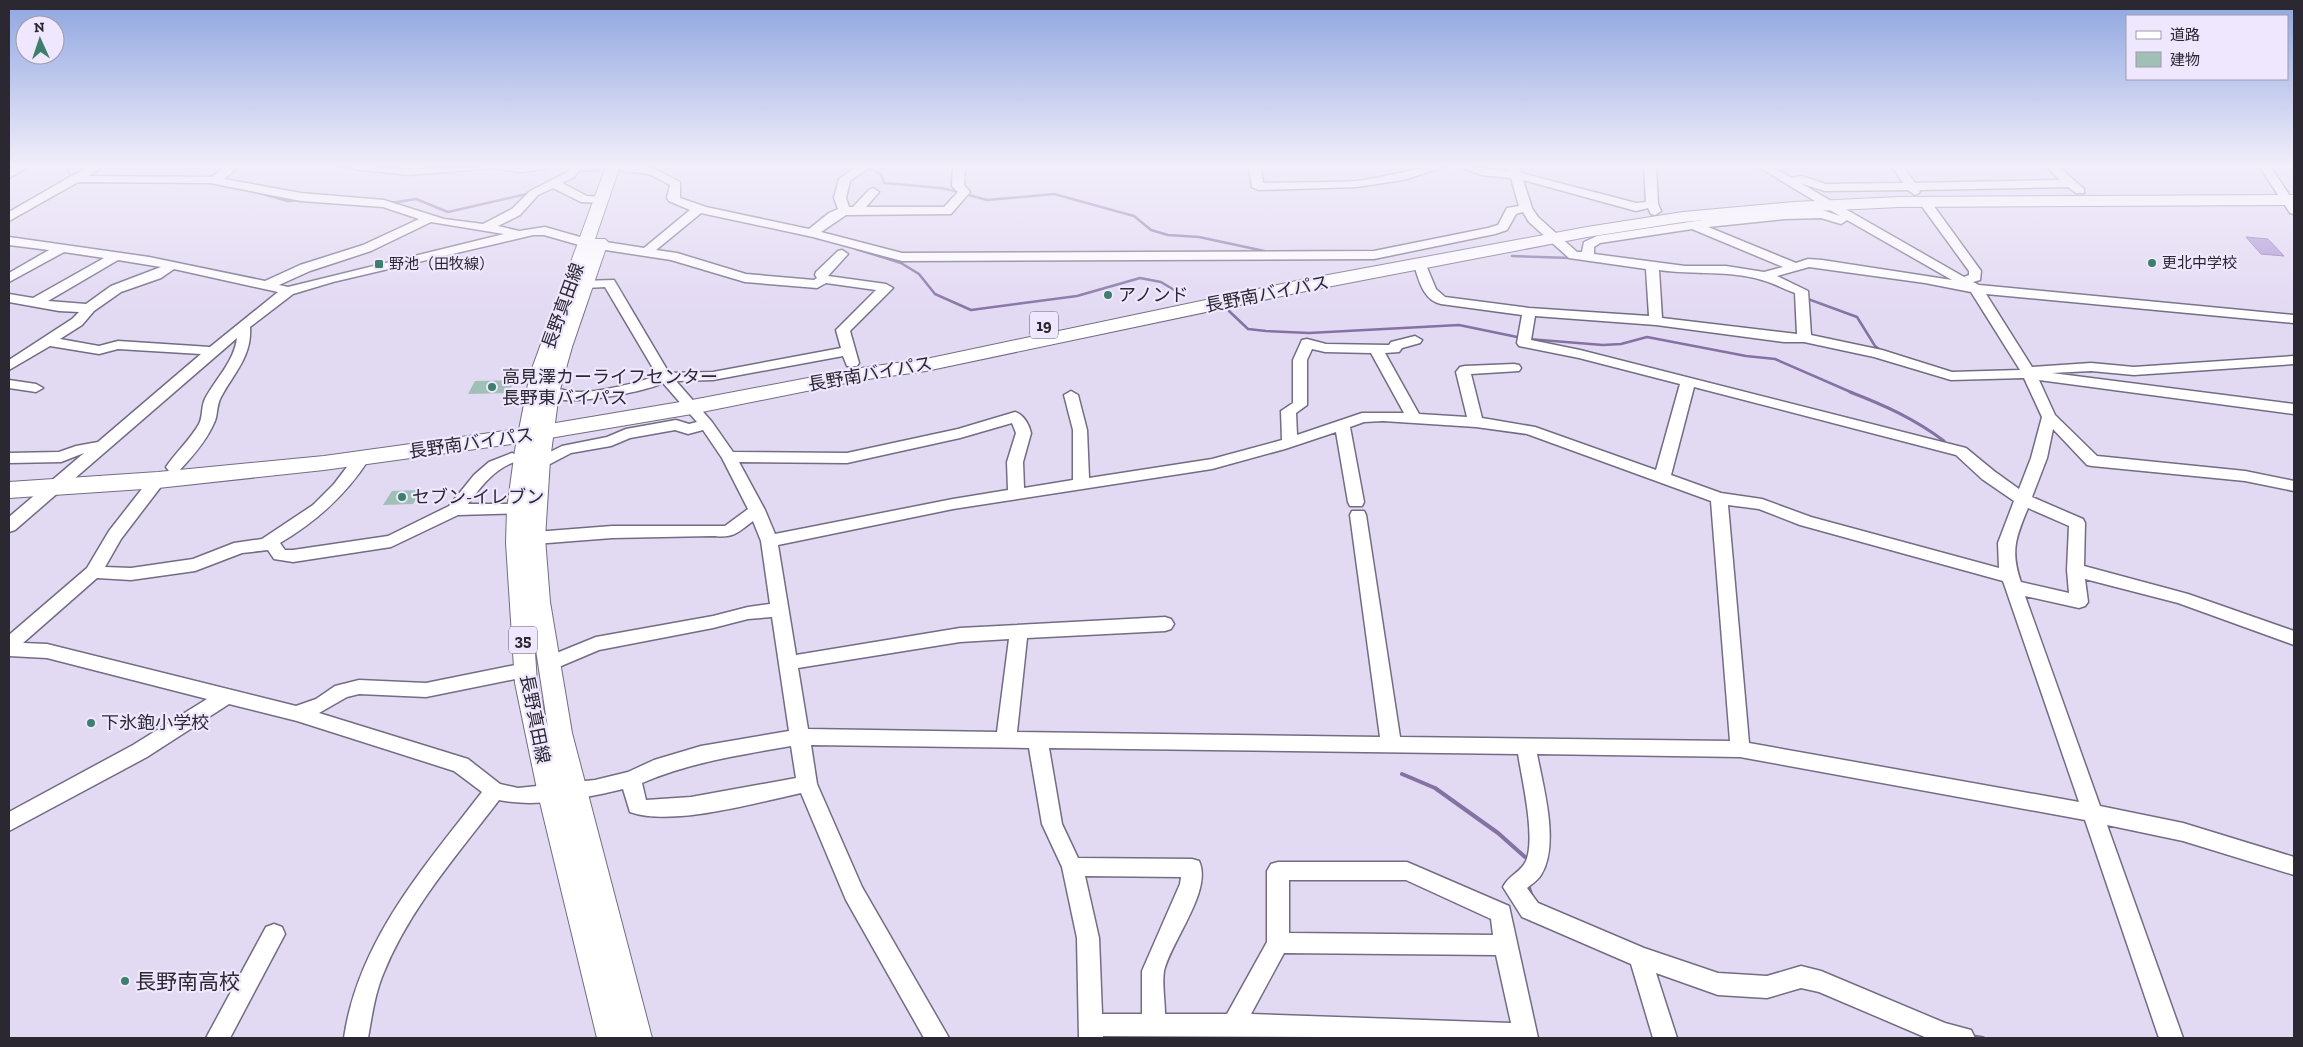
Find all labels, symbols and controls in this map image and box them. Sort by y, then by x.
north arrow [15,15,65,65]
legend [2126,15,2288,80]
text: N [34,19,45,36]
text: 道路 [2170,26,2200,44]
text: 建物 [2170,51,2200,69]
place label: 更北中学校 [2162,254,2237,272]
place label: 野池（田牧線） [389,255,494,273]
marker: 更北中学校 [2146,257,2158,269]
marker: 野池（田牧線） [373,258,385,270]
street label: 長野真田線 [537,260,589,352]
street label: 長野南バイパス [1203,271,1331,317]
place label: アノンド [1118,284,1188,306]
marker: アノンド [1102,289,1114,301]
road number: 19 [1030,312,1058,338]
street label: 長野南バイパス [806,352,934,396]
place label: 高見澤カーライフセンター 長野東バイパス [502,366,718,409]
marker: 高見澤カーライフセンター 長野東バイパス [486,381,498,393]
street label: 長野南バイパス [407,423,535,463]
place label: セブン-イレブン [412,486,544,508]
marker: セブン-イレブン [396,491,408,503]
road number: 35 [509,626,537,654]
street label: 長野真田線 [516,673,554,765]
place label: 下氷鉋小学校 [101,712,209,734]
marker: 下氷鉋小学校 [85,717,97,729]
place label: 長野南高校 [135,969,240,994]
marker: 長野南高校 [119,975,131,987]

